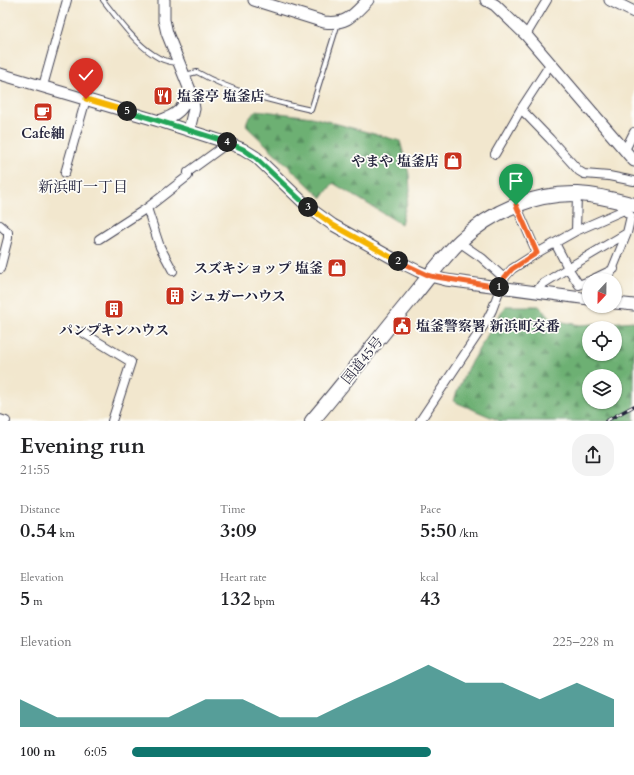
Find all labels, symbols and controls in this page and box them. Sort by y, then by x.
pin [69,58,103,99]
icon: check [75,64,97,86]
restaurant icon: 塩釜亭 塩釜店 [152,85,174,107]
place label: 塩釜亭 塩釜店 [177,87,265,106]
cafe icon: Cafe紬 [32,101,54,123]
pin: 5 [117,101,137,121]
text: 5 [124,103,130,118]
place label: Cafe紬 [21,124,65,143]
pin: 4 [217,132,237,152]
text: 4 [224,134,230,149]
shop icon: やまや 塩釜店 [442,150,464,172]
place label: やまや 塩釜店 [351,152,439,171]
pin [499,164,533,205]
icon: arrive [505,170,527,192]
district label: 新浜町一丁目 [38,177,128,197]
pin: 3 [298,197,318,217]
text: 3 [305,199,311,214]
pin: 2 [388,251,408,271]
text: 2 [395,253,401,268]
shop icon: スズキショップ 塩釜 [326,257,348,279]
place label: スズキショップ 塩釜 [194,259,323,278]
north arrow [582,273,622,313]
map controls [582,273,622,409]
pin: 1 [489,277,509,297]
text: 1 [496,279,502,294]
building icon: シュガーハウス [164,285,186,307]
place label: シュガーハウス [189,287,286,306]
building icon: パンプキンハウス [103,298,125,320]
public building icon: 塩釜警察署 新浜町交番 [391,315,413,337]
place label: 塩釜警察署 新浜町交番 [416,317,560,336]
place label: パンプキンハウス [59,321,169,340]
button: locate [582,321,622,361]
street label: 国道45号 [337,332,388,388]
button: layers [582,369,622,409]
text: Evening run [20,431,145,461]
button: share [572,434,614,476]
text: 21:55 [20,461,50,479]
text: Distance [20,502,60,517]
text: Time [220,502,245,517]
text: Pace [420,502,441,517]
text: 0.54 [20,517,57,544]
text: 3:09 [220,517,257,544]
text: 5:50 [420,517,457,544]
text: km [57,526,75,541]
text: /km [457,526,478,541]
text: Elevation [20,570,64,585]
text: Heart rate [220,570,267,585]
text: kcal [420,570,438,585]
text: 5 [20,585,30,612]
text: 132 [220,585,251,612]
text: 43 [420,585,441,612]
text: m [30,594,43,609]
text: bpm [251,594,275,609]
text: Elevation [20,633,72,651]
text: 225–228 m [552,633,614,651]
text: 100 m [20,743,55,761]
text: 6:05 [84,743,107,761]

